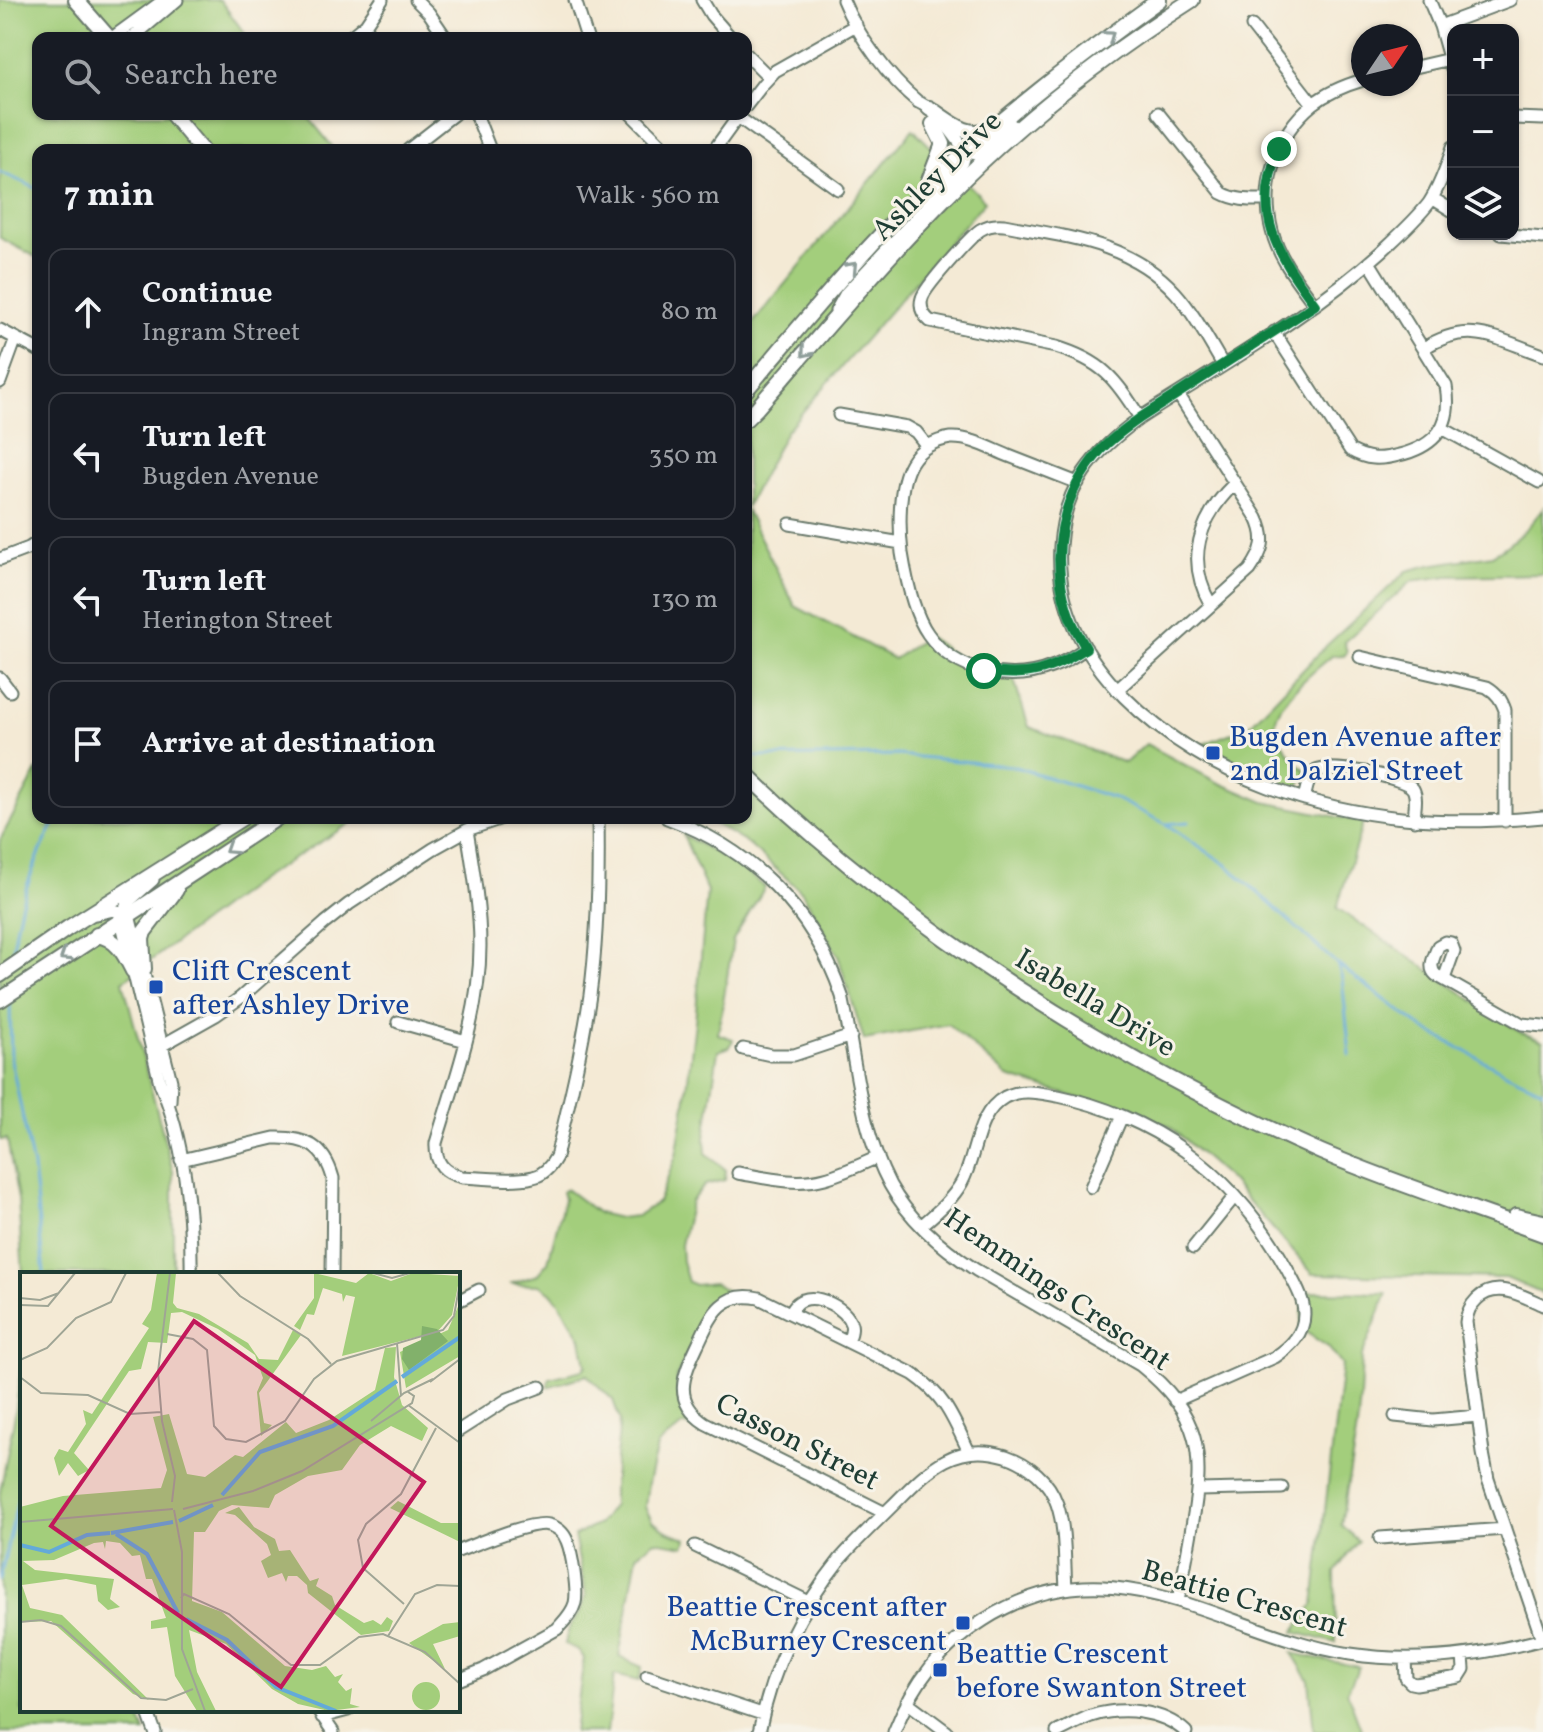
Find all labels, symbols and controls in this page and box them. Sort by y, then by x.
north arrow [1351,24,1423,96]
map controls [1447,24,1519,240]
button: + [1447,24,1519,96]
one-way arrow [1100,31,1114,46]
search box [32,32,752,120]
icon: search [60,54,104,98]
text: Search here [124,55,278,97]
button: − [1447,96,1519,168]
street label: Ashley Drive [863,102,1012,251]
route end [1261,131,1297,167]
button: layers [1447,168,1519,240]
text: 7 min [64,173,154,220]
text: Walk · 560 m [576,178,720,214]
one-way arrow [842,262,857,276]
text: Continue [142,273,273,315]
icon: ahead [66,290,110,334]
text: 80 m [661,294,718,330]
text: Ingram Street [142,315,300,351]
one-way arrow [801,342,816,357]
text: Turn left [142,417,266,459]
icon: left [66,434,110,478]
text: 350 m [649,438,718,474]
text: Bugden Avenue [142,459,319,495]
text: Turn left [142,561,266,603]
icon: left [66,578,110,622]
text: 130 m [651,582,718,618]
text: Herington Street [142,603,333,639]
route start [966,653,1002,689]
place label: Bugden Avenue after 2nd Dalziel Street [1229,717,1501,793]
icon: arrive [66,722,110,766]
text: Arrive at destination [142,723,436,765]
marker: Bugden Avenue after 2nd Dalziel Street [1204,744,1222,762]
one-way arrow [224,839,239,854]
street label: Isabella Drive [1007,939,1183,1068]
one-way arrow [60,946,74,961]
place label: Clift Crescent after Ashley Drive [172,951,409,1027]
marker: Clift Crescent after Ashley Drive [147,978,165,996]
street label: Hemmings Crescent [935,1199,1179,1383]
inset map [20,1272,460,1712]
street label: Casson Street [708,1384,886,1502]
street label: Beattie Crescent [1136,1550,1352,1649]
place label: Beattie Crescent after McBurney Crescent [666,1587,947,1663]
marker: Beattie Crescent after McBurney Crescent [954,1614,972,1632]
place label: Beattie Crescent before Swanton Street [956,1634,1247,1710]
marker: Beattie Crescent before Swanton Street [931,1661,949,1679]

